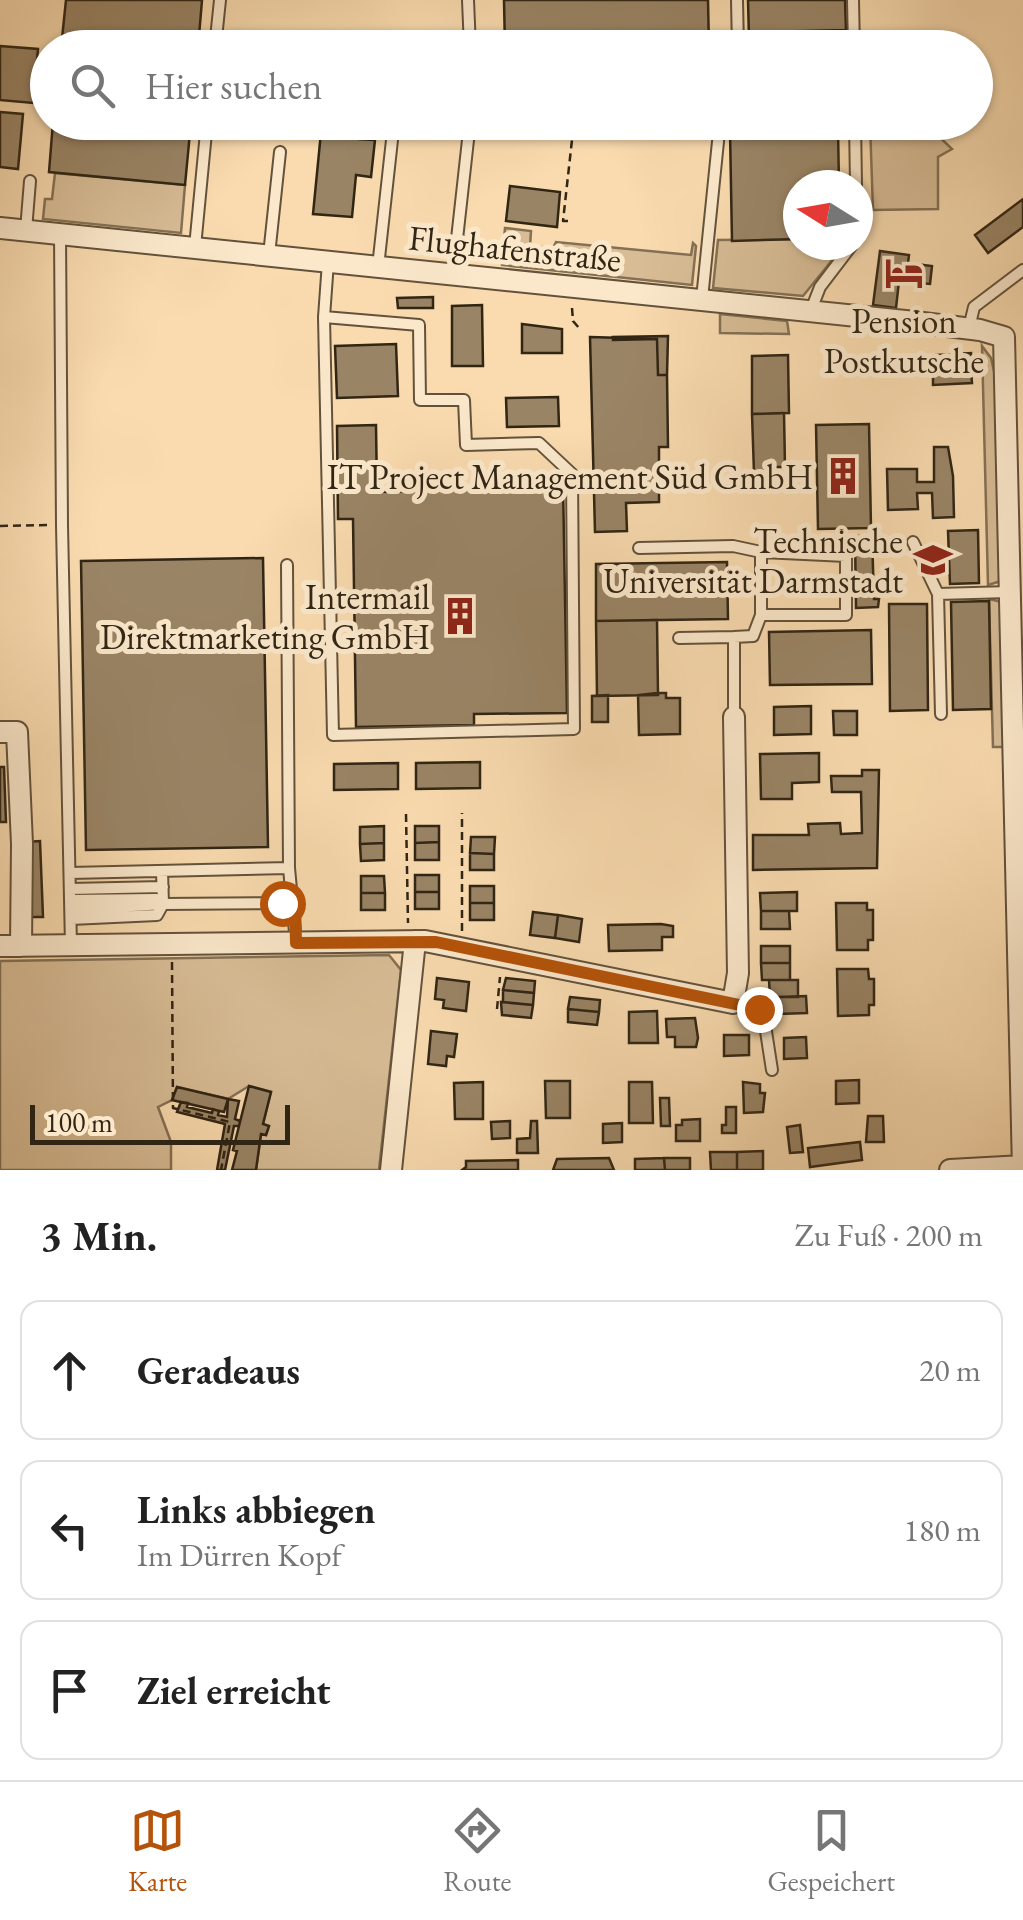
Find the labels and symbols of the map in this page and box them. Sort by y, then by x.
north arrow [783,170,873,260]
street label: Flughafenstraße [406,214,624,282]
hotel icon: Pension Postkutsche [883,252,925,294]
place label: Pension Postkutsche [824,298,984,383]
place label: IT Project Management Süd GmbH [327,454,813,499]
building icon: IT Project Management Süd GmbH [822,455,864,497]
place label: Technische Universität Darmstadt [603,518,903,603]
school or university icon: Technische Universität Darmstadt [912,539,954,581]
place label: Intermail Direktmarketing GmbH [100,574,430,659]
building icon: Intermail Direktmarketing GmbH [439,595,481,637]
route start [260,881,306,927]
route end [737,987,783,1033]
scale bar [30,1100,290,1144]

